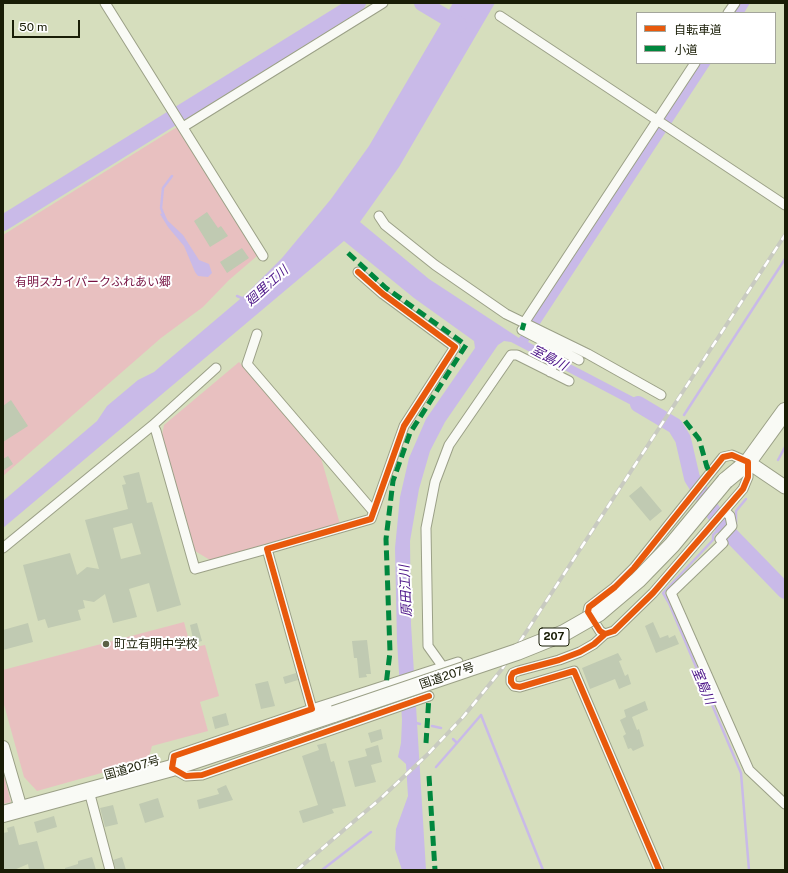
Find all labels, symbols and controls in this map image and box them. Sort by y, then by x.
scale bar [14,12,82,38]
legend [636,12,776,64]
text: 50 m [19,20,47,34]
text: 自転車道 [674,23,722,37]
text: 小道 [674,43,698,57]
water label: 廻里江川 [242,263,292,309]
park label: 有明スカイパークふれあい郷 [15,275,171,289]
water label: 室島川 [528,342,570,374]
water label: 原田江川 [397,565,415,617]
road number: 207 [539,628,569,646]
place label: 町立有明中学校 [114,637,198,651]
marker: 町立有明中学校 [101,639,111,649]
street label: 国道207号 [417,660,477,692]
water label: 室島川 [688,665,718,707]
street label: 国道207号 [102,753,162,783]

